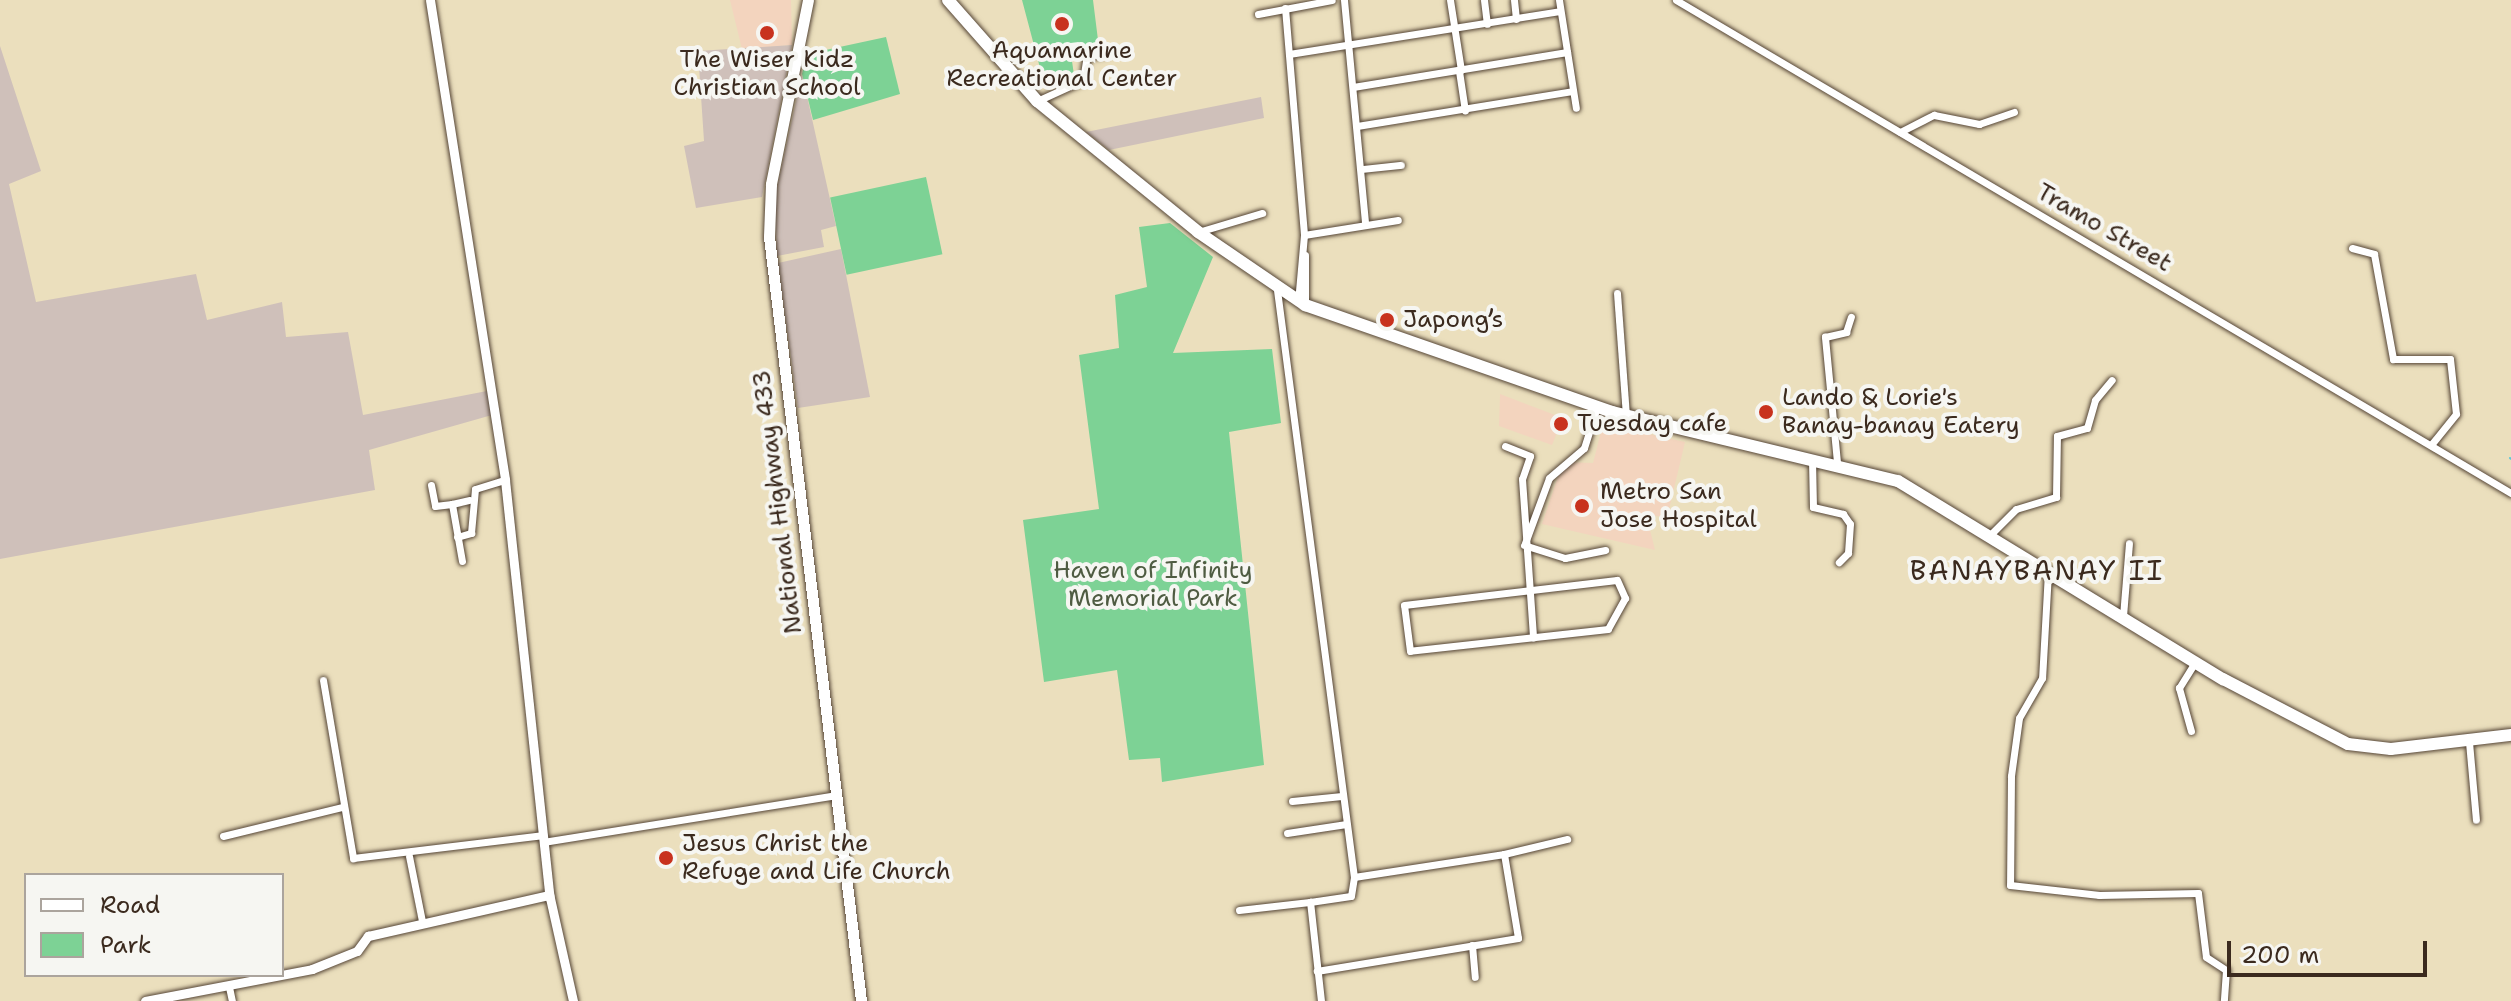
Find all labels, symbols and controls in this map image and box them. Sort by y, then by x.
marker: Aquamarine Recreational Center [1053,15,1071,33]
marker: The Wiser Kidz Christian School [758,24,776,42]
place label: Aquamarine Recreational Center [947,37,1177,93]
place label: The Wiser Kidz Christian School [674,46,860,102]
street label: Tramo Street [2031,178,2177,278]
place label: Japong’s [1403,306,1503,334]
marker: Japong’s [1378,311,1396,329]
street label: National Highway 433 [748,368,808,636]
place label: Lando & Lorie's Banay-banay Eatery [1782,384,2020,440]
marker: Lando & Lorie's Banay-banay Eatery [1757,403,1775,421]
place label: Tuesday cafe [1577,410,1727,438]
marker: Tuesday cafe [1552,415,1570,433]
place label: Metro San Jose Hospital [1600,478,1757,534]
marker: Metro San Jose Hospital [1571,495,1593,517]
district label: BANAYBANAY II [1910,553,2164,587]
park label: Haven of Infinity Memorial Park [1053,557,1253,613]
place label: Jesus Christ the Refuge and Life Church [682,830,951,886]
marker: Jesus Christ the Refuge and Life Church [657,849,675,867]
legend [24,873,284,977]
text: Road [100,889,160,921]
scale bar [2231,925,2431,975]
text: Park [100,929,152,961]
text: 200 m [2241,939,2319,971]

